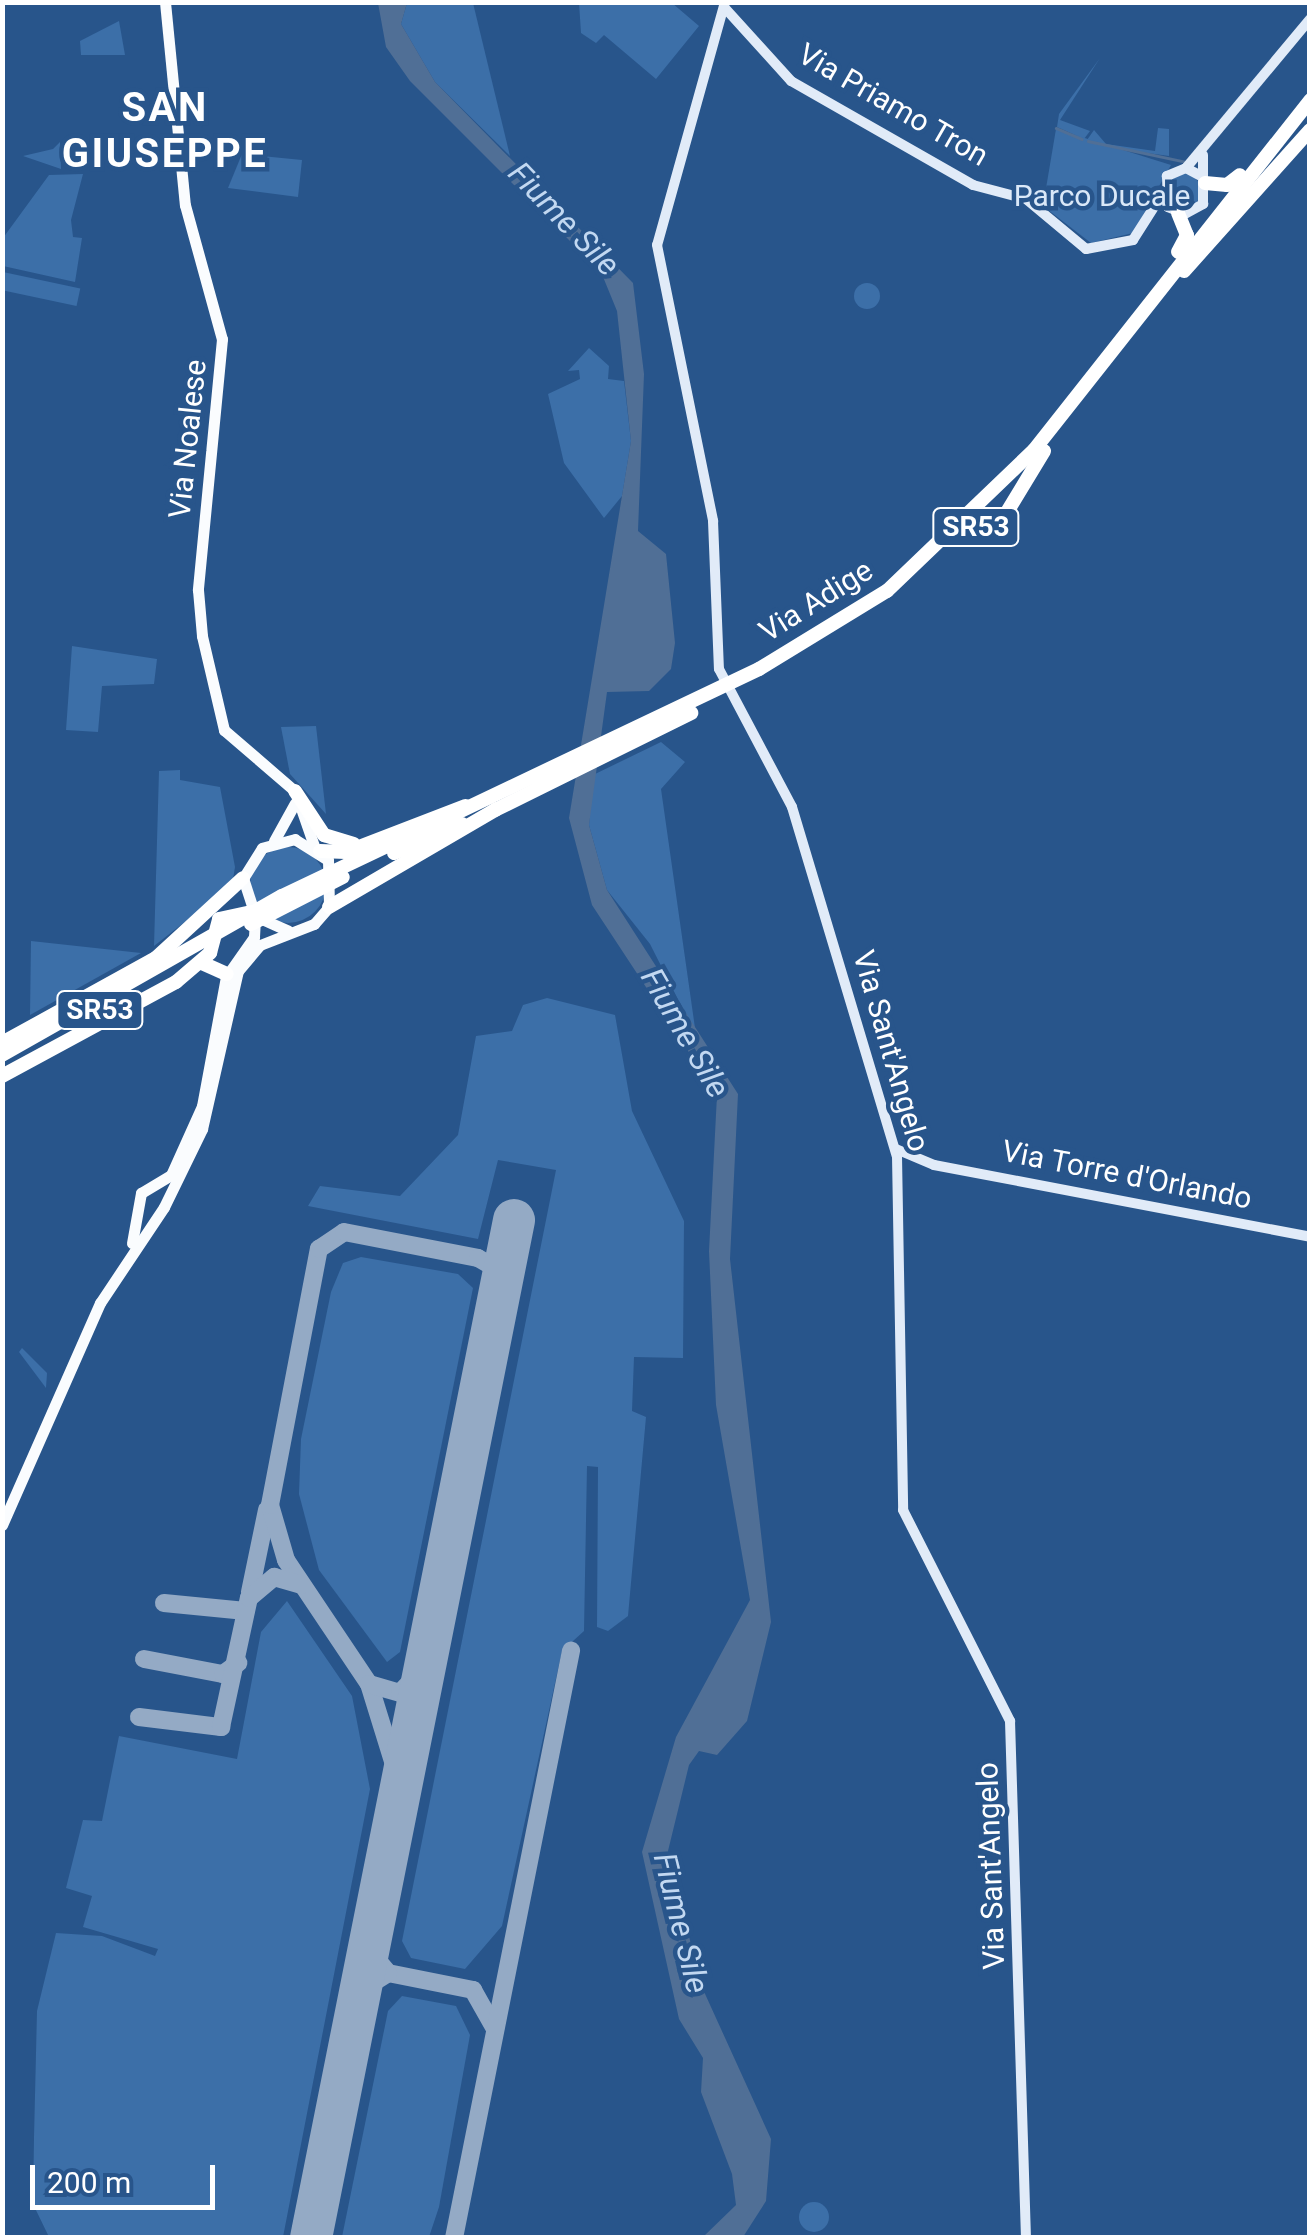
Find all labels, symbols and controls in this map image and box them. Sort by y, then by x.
street label: Via Priamo Tron [791,36,995,174]
district label: SAN GIUSEPPE [62,84,268,178]
water label: Fiume Sile [500,154,628,284]
park label: Parco Ducale [1014,178,1190,214]
street label: Via Noalese [162,358,214,520]
road number: SR53 [931,504,1021,550]
street label: Via Adige [753,552,879,650]
street label: Via Sant'Angelo [845,946,937,1156]
water label: Fiume Sile [633,961,737,1105]
road number: SR53 [55,987,145,1033]
street label: Via Torre d'Orlando [999,1133,1255,1217]
street label: Via Sant'Angelo [969,1762,1013,1970]
water label: Fiume Sile [645,1849,717,1997]
scale bar [35,2145,220,2207]
text: 200 m [47,2165,131,2200]

